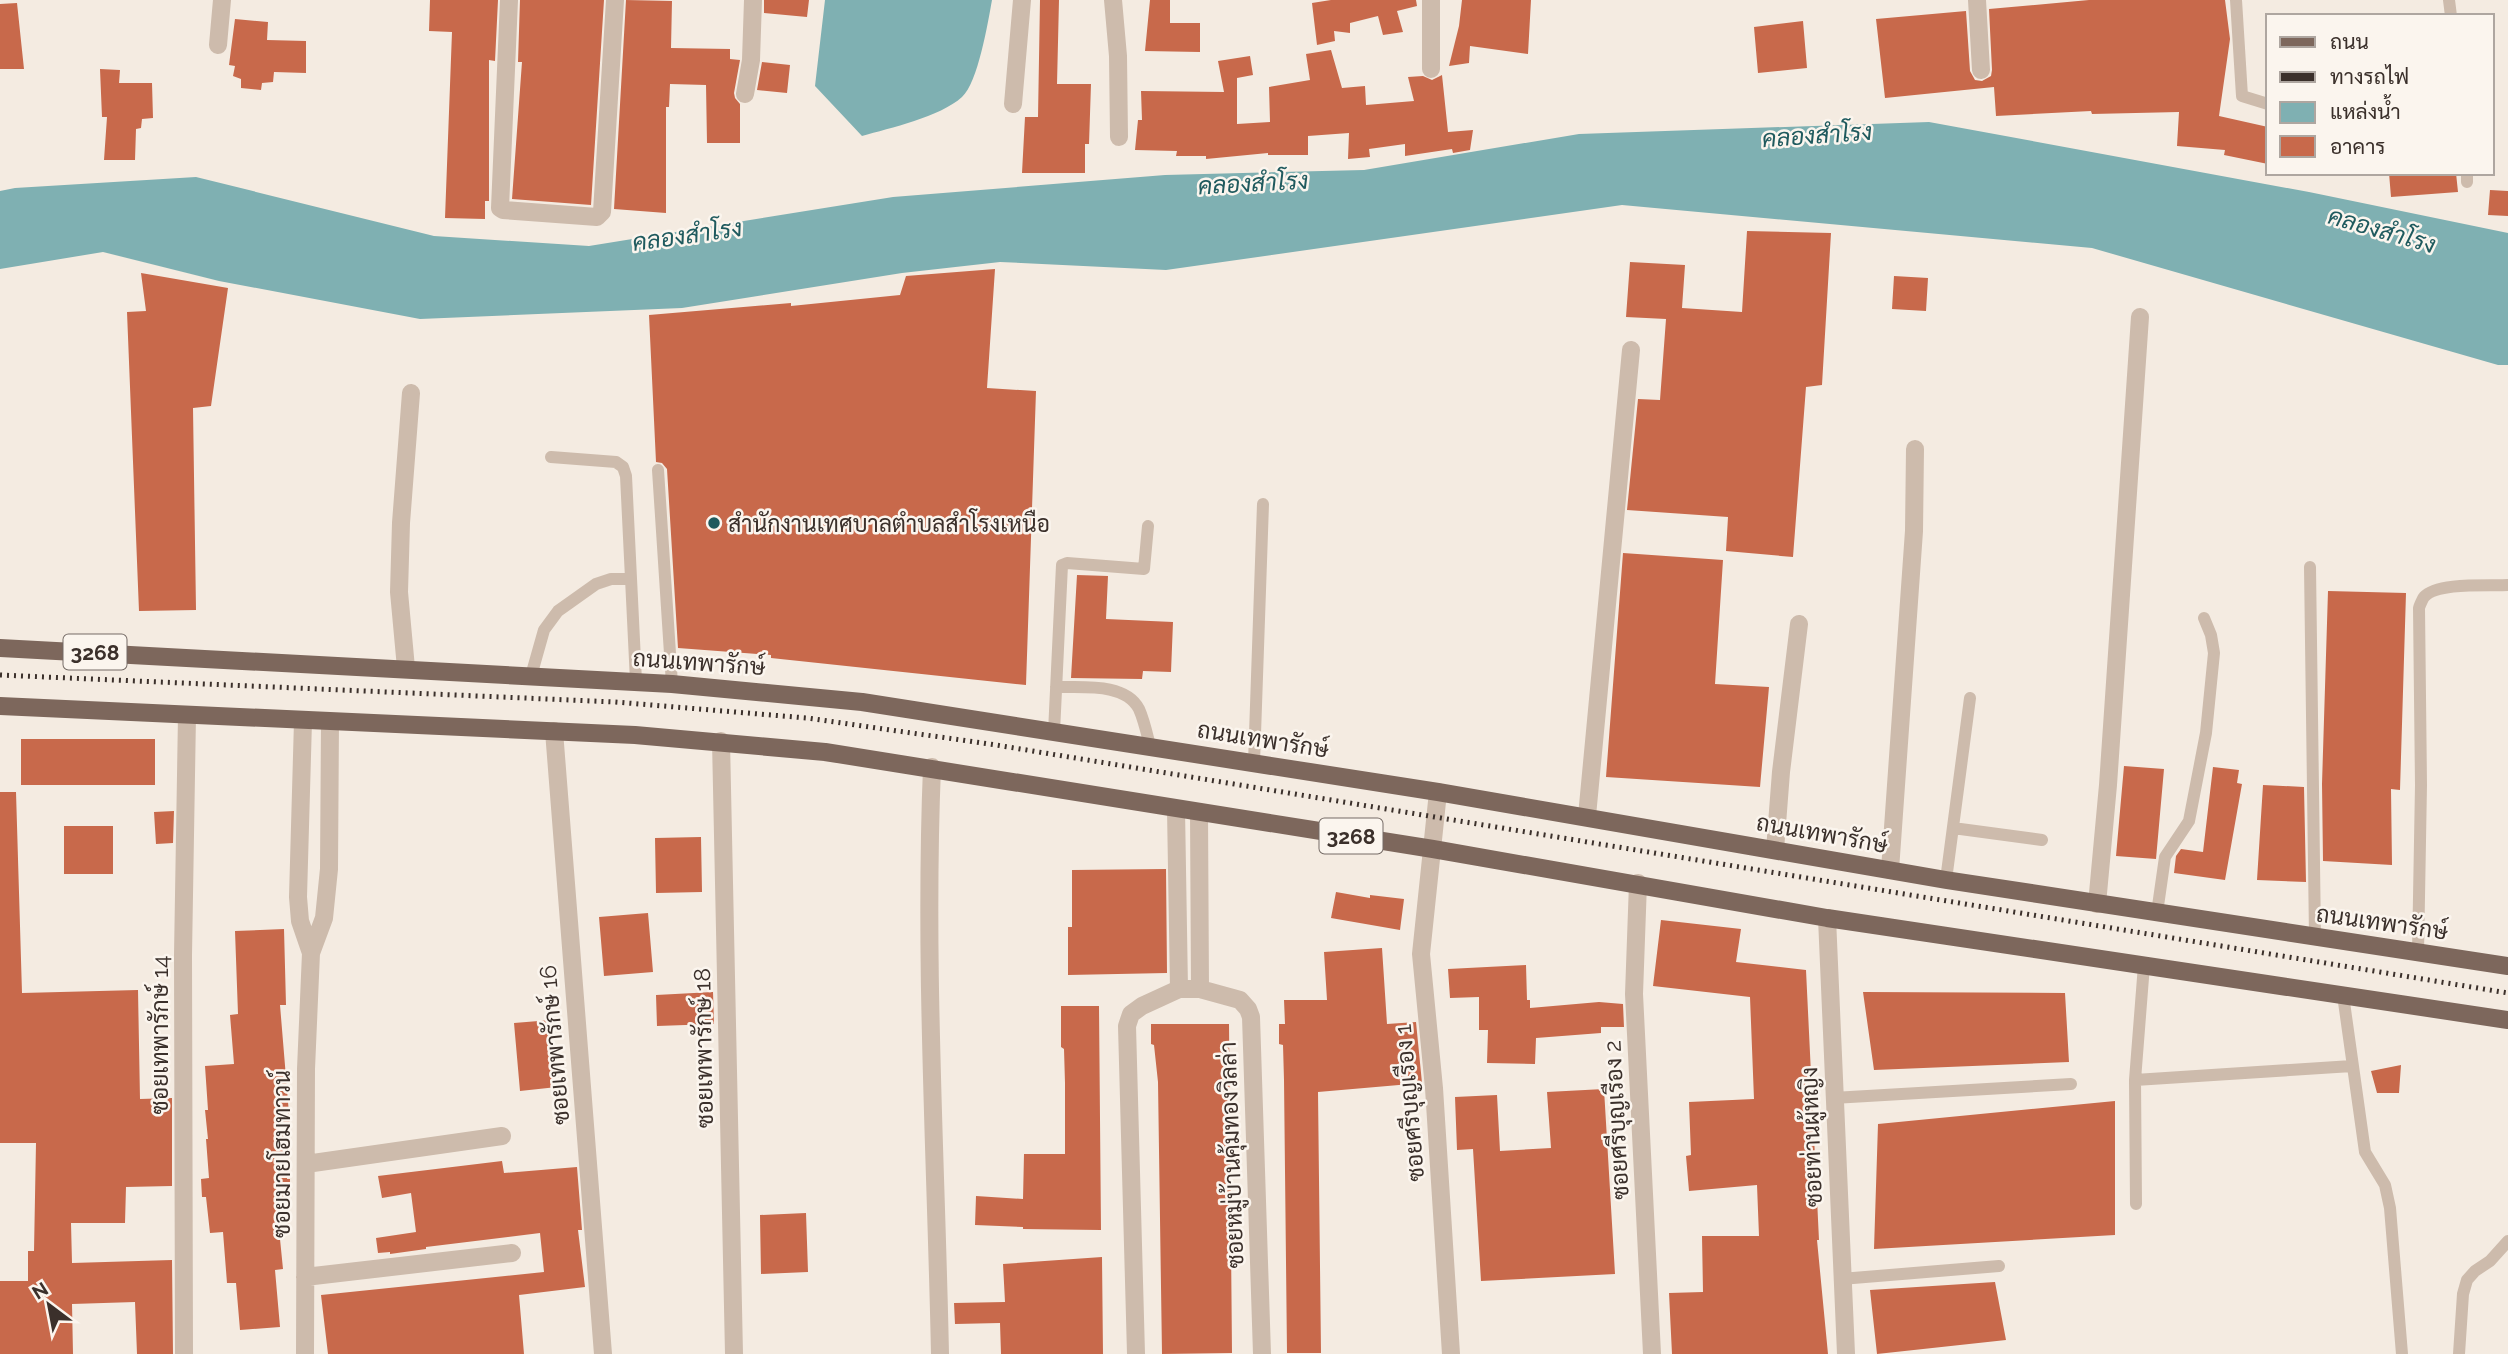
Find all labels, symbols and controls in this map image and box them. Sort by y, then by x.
legend [2266,14,2494,175]
text: ถนน [2330,29,2369,54]
text: ทางรถไฟ [2330,64,2409,89]
text: แหล่งน้ำ [2330,94,2401,124]
water label: คลองสำโรง [1761,116,1873,153]
text: อาคาร [2330,134,2386,159]
water label: คลองสำโรง [1197,165,1309,200]
water label: คลองสำโรง [2325,200,2440,259]
water label: คลองสำโรง [630,212,744,257]
place label: สำนักงานเทศบาลตำบลสำโรงเหนือ [728,508,1050,537]
marker: สำนักงานเทศบาลตำบลสำโรงเหนือ [706,515,722,531]
road number: 3268 [64,634,126,670]
street label: ถนนเทพารักษ์ [632,642,767,680]
street label: ถนนเทพารักษ์ [1195,713,1331,763]
street label: ถนนเทพารักษ์ [1754,806,1890,858]
road number: 3268 [1320,818,1382,854]
street label: ถนนเทพารักษ์ [2314,897,2450,945]
street label: ซอยเทพารักษ์ 14 [144,956,173,1115]
street label: ซอยเทพารักษ์ 16 [532,964,574,1126]
street label: ซอยเทพารักษ์ 18 [686,968,718,1128]
street label: ซอยศรีบุญเรือง 1 [1388,1023,1432,1183]
street label: ซอยศรีบุญเรือง 2 [1597,1039,1637,1201]
street label: ซอยหมู่บ้านคุ้มทองวิลล่า [1213,1041,1252,1269]
street label: ซอยท่านผู้หญิง [1794,1066,1831,1208]
street label: ซอยมายโฮมทาวน์ [266,1070,295,1238]
north arrow [14,1270,84,1340]
text: N [28,1277,52,1304]

